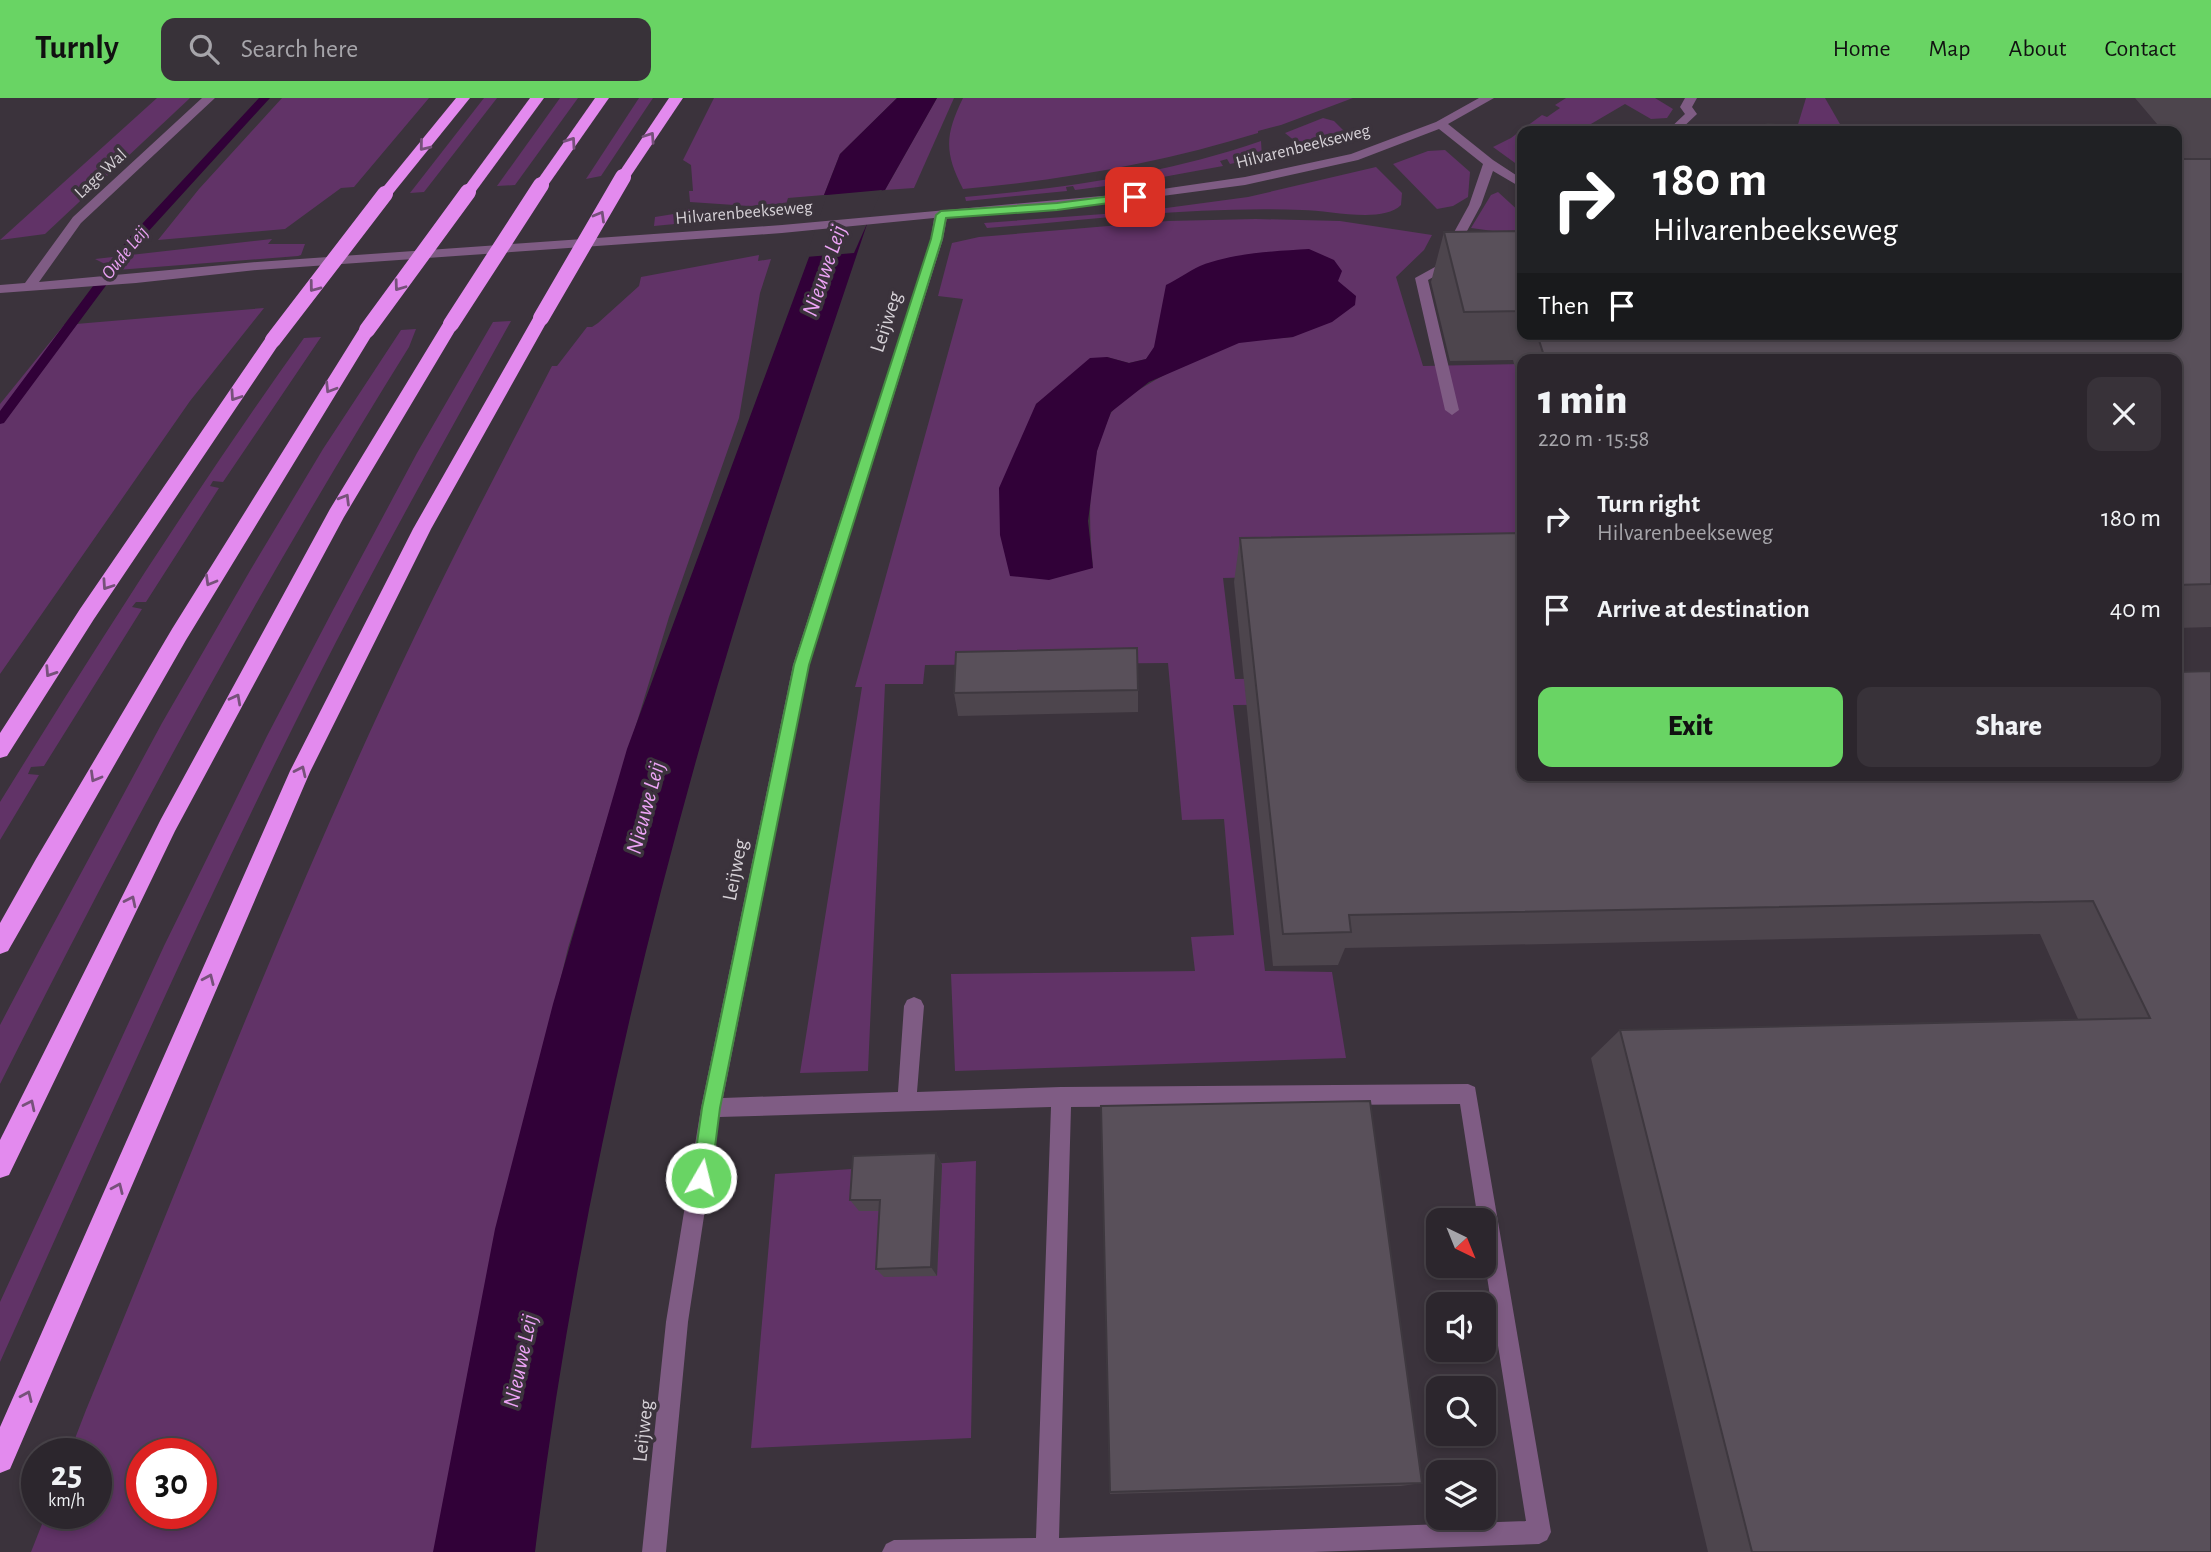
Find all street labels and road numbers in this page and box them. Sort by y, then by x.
street label: Hilvarenbeekseweg [1234,122,1372,172]
street label: Lage Wal [72,146,130,202]
street label: Hilvarenbeekseweg [675,198,814,228]
street label: Leijweg [866,288,906,355]
street label: Leijweg [719,837,751,903]
street label: Leijweg [629,1398,657,1463]

